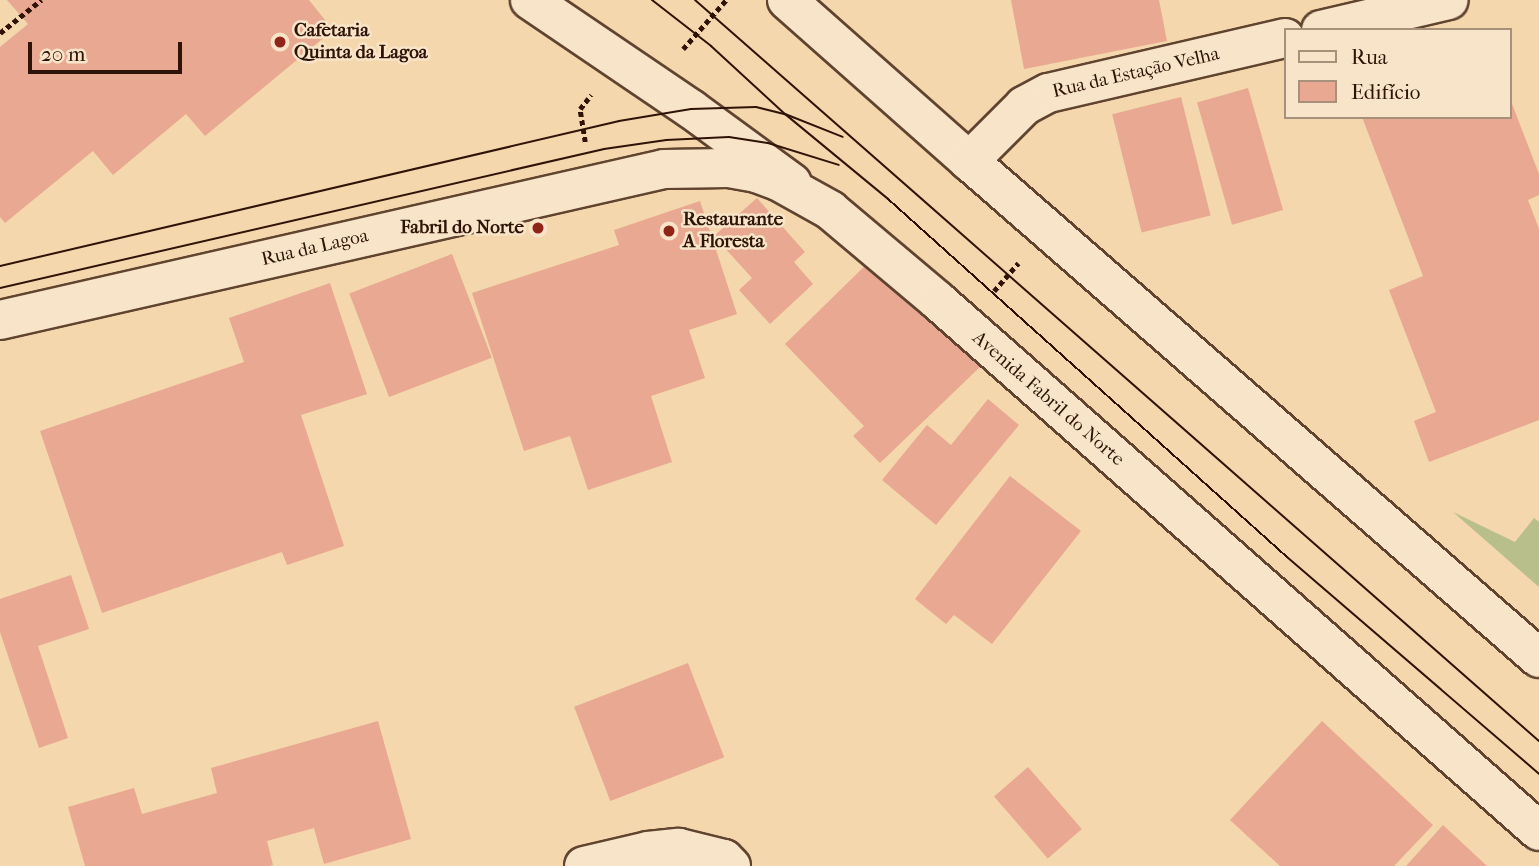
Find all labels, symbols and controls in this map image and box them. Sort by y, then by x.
place label: Cafetaria Quinta da Lagoa [294,20,428,64]
scale bar [32,28,186,72]
legend [1284,28,1511,119]
marker: Cafetaria Quinta da Lagoa [272,34,288,50]
text: 20 m [41,42,85,66]
street label: Rua da Estação Velha [1050,43,1222,103]
text: Rua [1351,45,1388,69]
text: Edifício [1351,80,1420,104]
place label: Restaurante A Floresta [683,209,783,253]
place label: Fabril do Norte [400,217,524,239]
marker: Fabril do Norte [530,220,546,236]
marker: Restaurante A Floresta [661,223,677,239]
street label: Rua da Lagoa [259,225,371,271]
street label: Avenida Fabril do Norte [967,327,1129,471]

